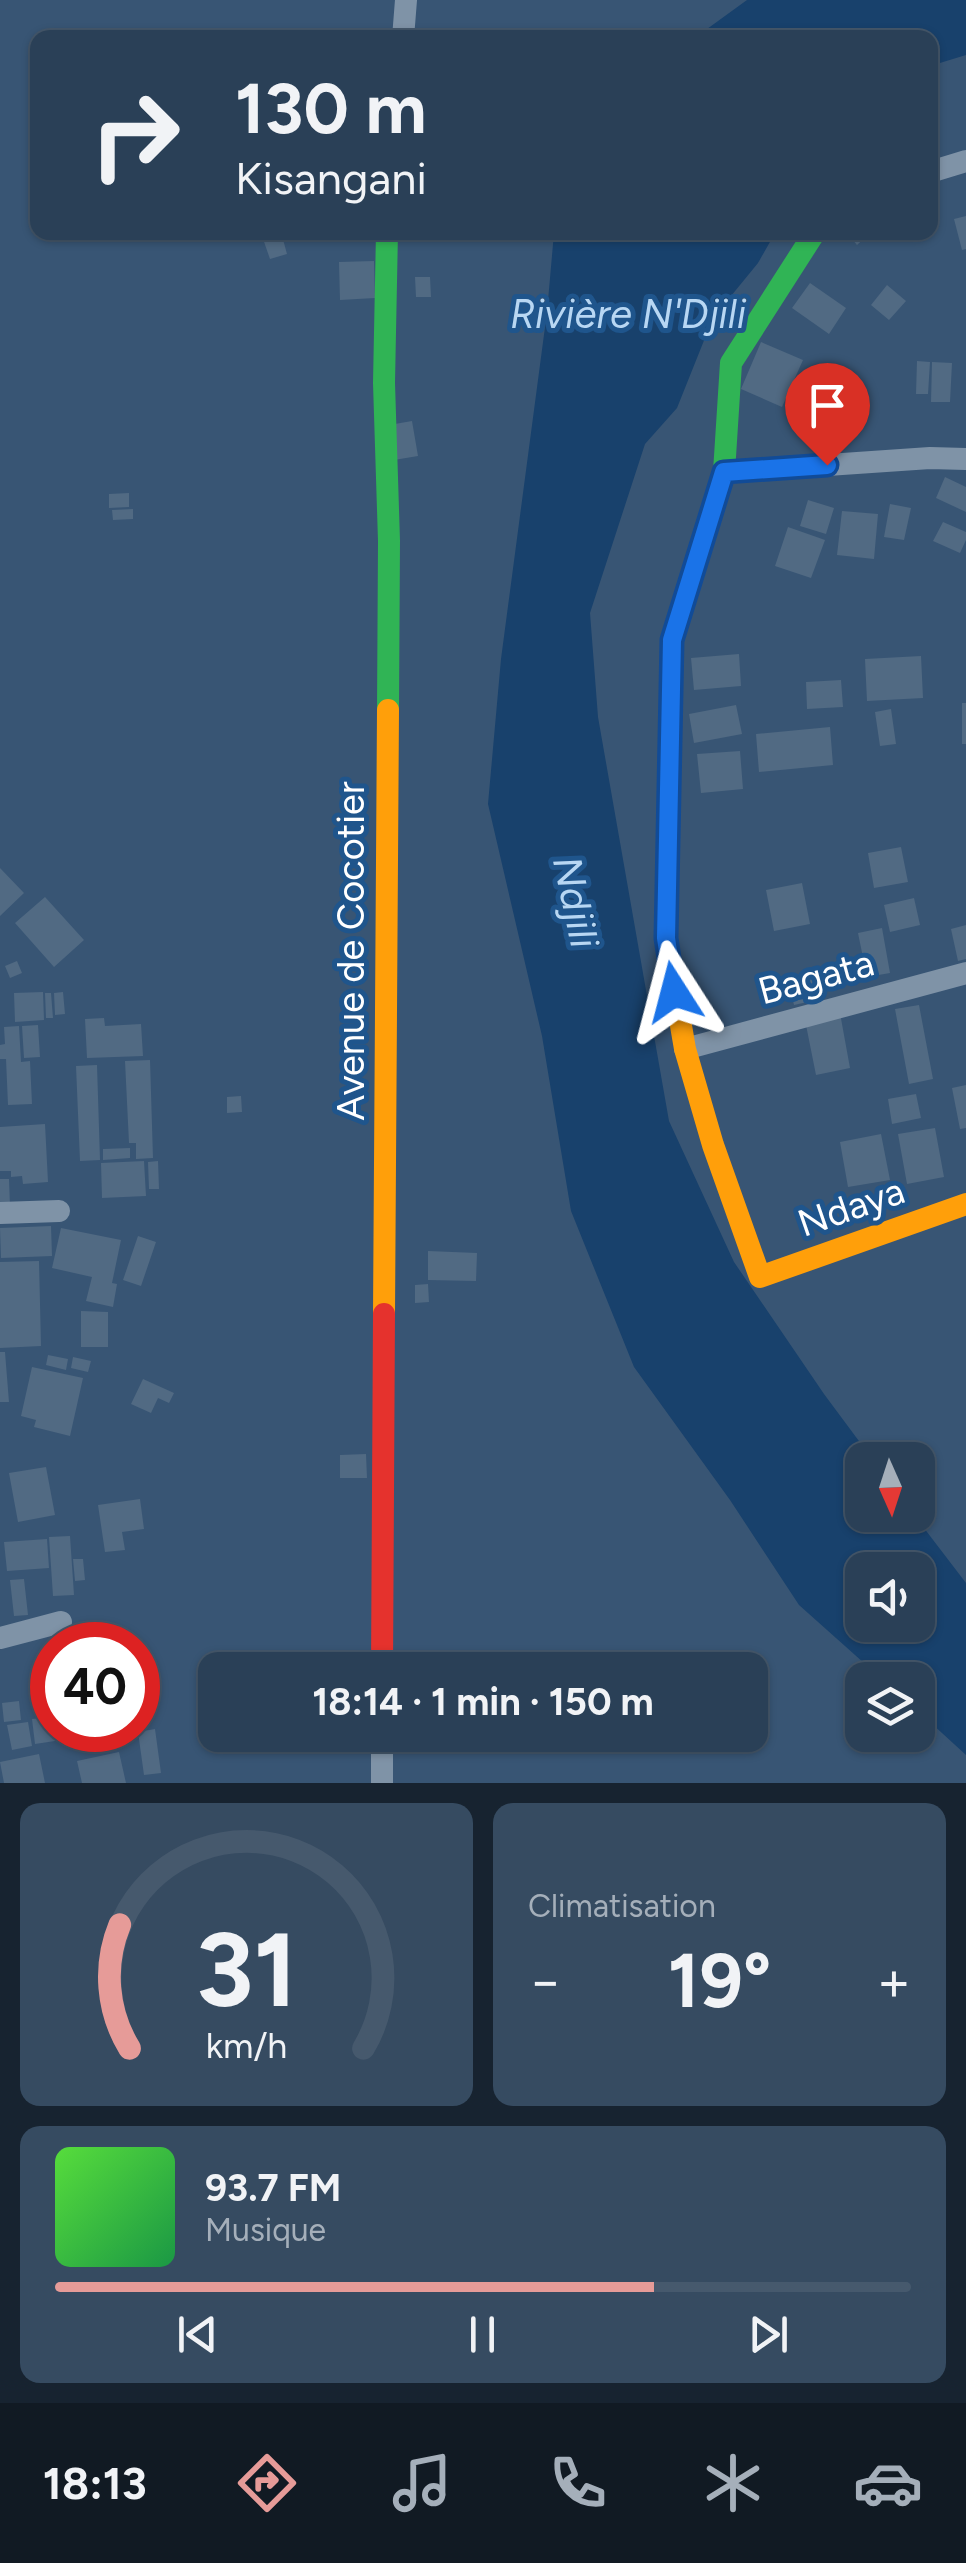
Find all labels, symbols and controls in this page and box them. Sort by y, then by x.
text: 130 m [235,66,427,151]
icon: right [70,70,200,200]
text: Kisangani [235,151,427,205]
water label: Rivière N'Djili [510,290,747,338]
pin [785,363,870,466]
icon: arrive [800,378,855,433]
street label: Avenue de Cocotier [328,781,374,1121]
water label: Ndjili [543,852,609,953]
position arrow [622,940,726,1044]
street label: Bagata [753,940,879,1014]
street label: Ndaya [792,1167,910,1247]
north arrow [845,1442,935,1532]
map controls [845,1442,935,1752]
button: sound [845,1552,935,1642]
speed limit sign: 40 [30,1622,160,1752]
button: layers [845,1662,935,1752]
text: 18:14 · 1 min · 150 m [312,1679,654,1725]
text: Climatisation [528,1887,716,1925]
text: 31 [196,1907,297,2032]
text: 19° [668,1936,771,2026]
text: − [528,1948,562,2014]
text: + [877,1948,911,2014]
text: km/h [206,2024,287,2067]
text: 93.7 FM [205,2165,341,2211]
text: Musique [205,2211,326,2249]
icon: previous [170,2307,225,2362]
icon: pause [455,2307,510,2362]
icon: next [741,2307,796,2362]
icon: directions [232,2448,302,2518]
icon: music [387,2448,457,2518]
icon: phone [543,2448,613,2518]
icon: climate [698,2448,768,2518]
icon: car [853,2448,923,2518]
text: 18:13 [43,2456,147,2510]

